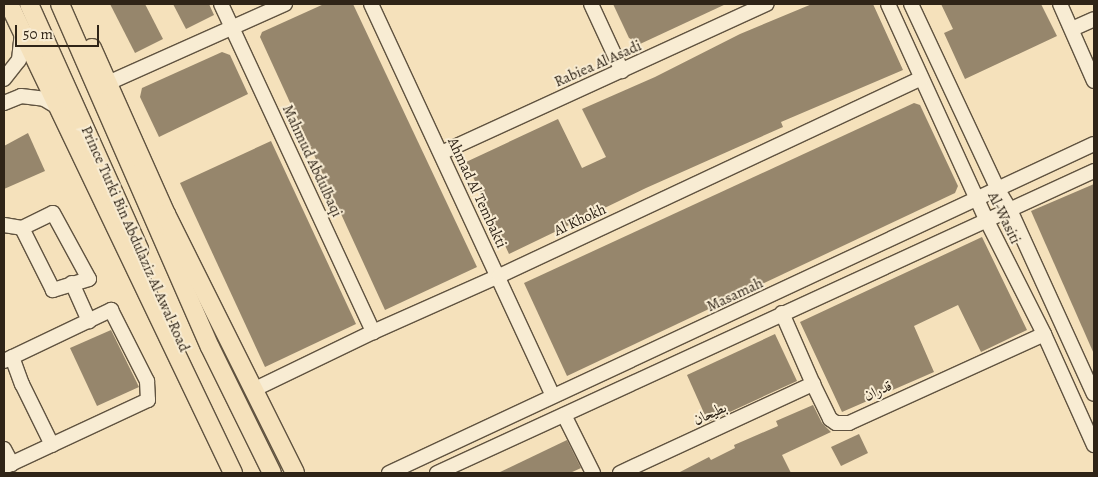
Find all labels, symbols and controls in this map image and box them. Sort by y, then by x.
scale bar [18,15,101,47]
text: 50 m [23,24,53,44]
street label: Rabiea Al Asadi [552,37,644,91]
street label: Mahmud Abdulbaqi [278,102,346,220]
street label: Prince Turki Bin Abdulaziz Al Awal Road [77,123,193,355]
street label: Ahmad Al Tembakti [444,135,510,251]
street label: Al-Wasiti [984,189,1024,247]
street label: Al Khokh [551,200,609,240]
street label: Masamah [704,274,766,316]
street label: قدران [861,377,895,405]
street label: بطيحان [690,398,730,430]

